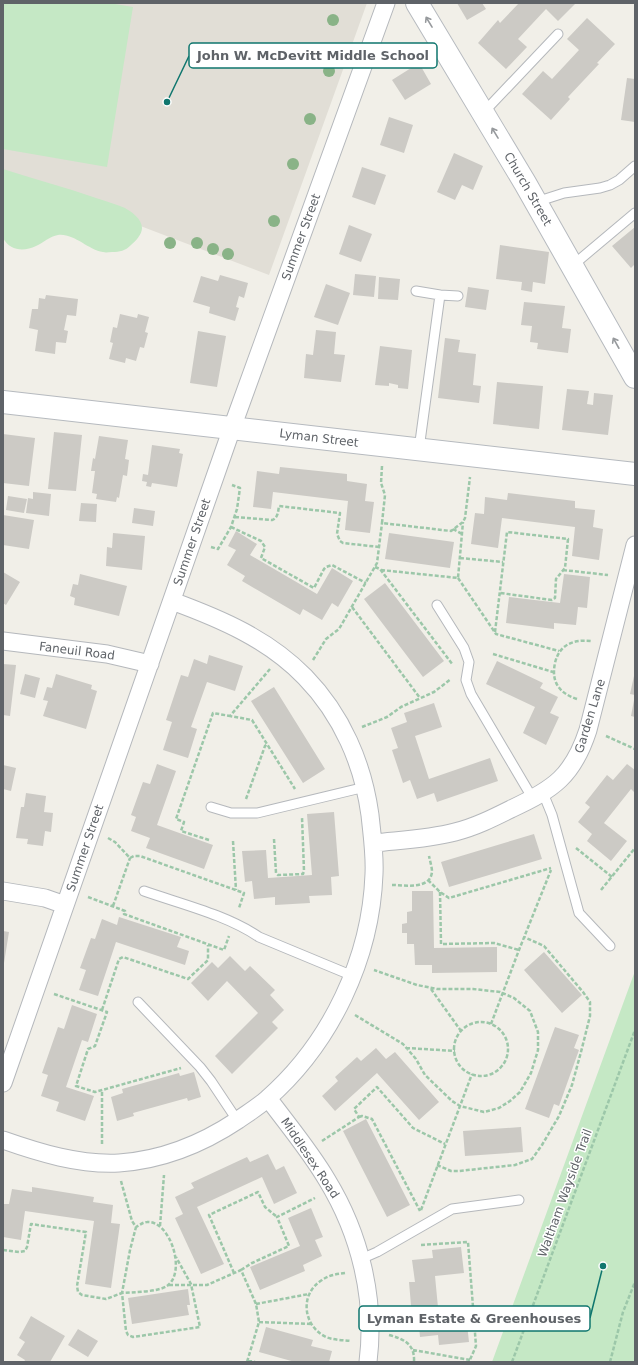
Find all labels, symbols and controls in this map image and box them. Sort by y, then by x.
one-way arrow [424,16,432,28]
callout: John W. McDevitt Middle School [189,43,437,68]
text: John W. McDevitt Middle School [196,48,429,63]
one-way arrow [491,127,499,139]
street label: Church Street [501,150,555,229]
street label: Summer Street [279,191,323,282]
one-way arrow [611,337,619,349]
street label: Lyman Street [279,426,360,450]
street label: Summer Street [171,496,214,587]
street label: Faneuil Road [38,639,116,663]
street label: Garden Lane [572,677,608,755]
street label: Summer Street [64,802,107,893]
street label: Middlesex Road [278,1115,342,1201]
street label: Waltham Wayside Trail [535,1127,595,1259]
callout: Lyman Estate & Greenhouses [359,1306,590,1331]
text: Lyman Estate & Greenhouses [367,1311,582,1326]

